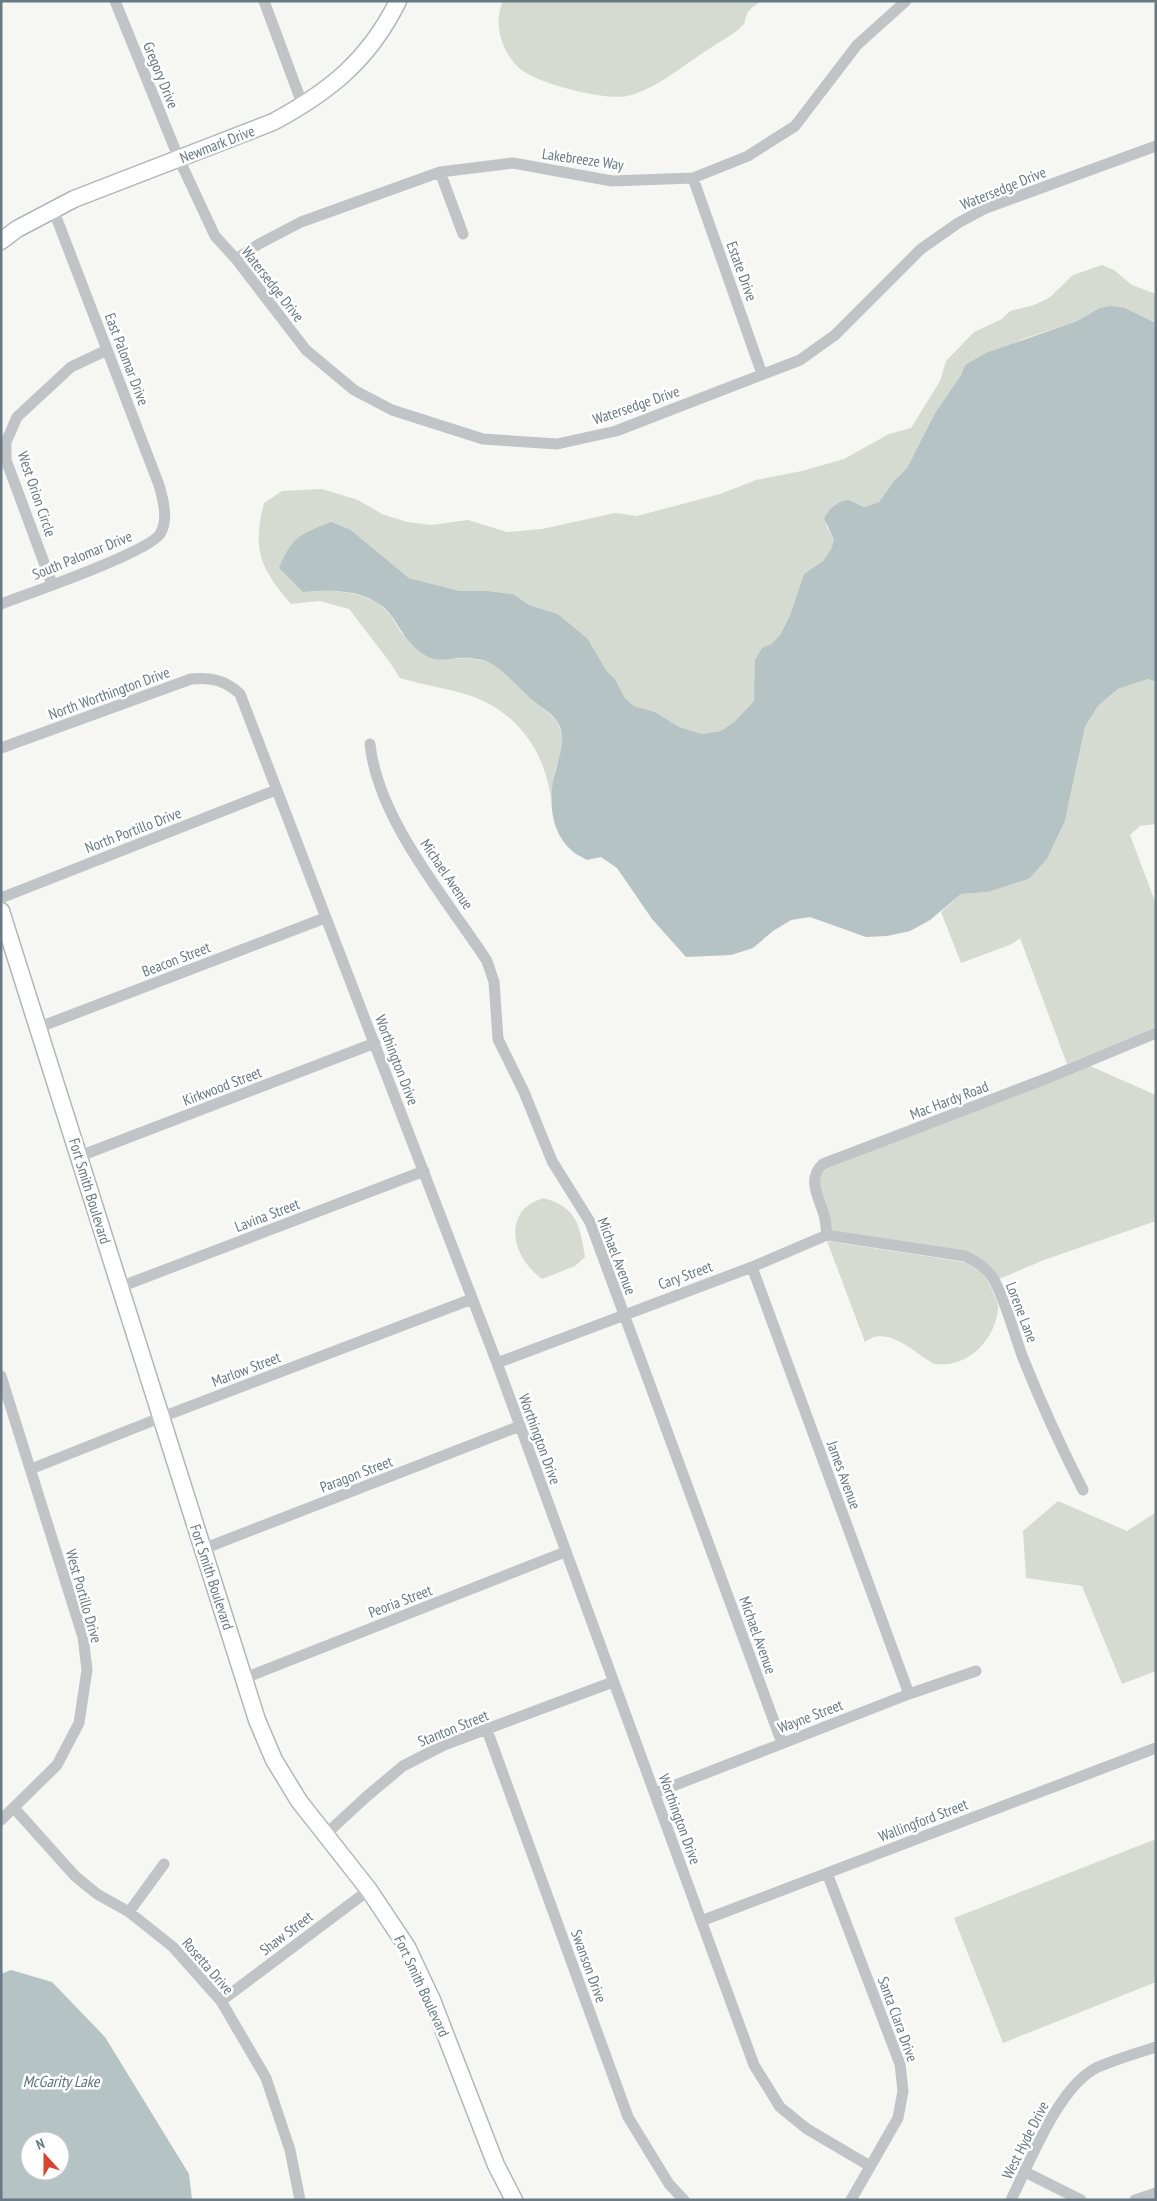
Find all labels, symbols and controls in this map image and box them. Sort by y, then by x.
street label: Gregory Drive [139,39,183,111]
street label: Newmark Drive [177,121,257,167]
street label: Lakebreeze Way [541,144,625,174]
street label: Watersedge Drive [957,162,1049,214]
street label: Estate Drive [722,238,762,304]
street label: Watersedge Drive [238,242,308,326]
street label: East Palomar Drive [101,310,153,408]
street label: Watersedge Drive [590,381,682,429]
street label: West Orion Circle [13,449,61,539]
street label: South Palomar Drive [29,526,135,584]
street label: North Worthington Drive [46,662,172,724]
street label: North Portillo Drive [82,803,184,857]
street label: Michael Avenue [416,835,478,913]
street label: Beacon Street [139,937,213,981]
street label: Worthington Drive [371,1012,423,1108]
street label: Kirkwood Street [180,1062,264,1110]
street label: Mac Hardy Road [907,1076,991,1124]
street label: Fort Smith Boulevard [65,1136,115,1246]
street label: Lavina Street [232,1194,302,1236]
street label: Michael Avenue [594,1215,640,1297]
street label: Cary Street [655,1256,715,1294]
street label: Lorene Lane [1002,1279,1042,1345]
street label: Marlow Street [209,1347,283,1391]
street label: Worthington Drive [515,1391,565,1487]
street label: James Avenue [823,1437,865,1512]
street label: Paragon Street [317,1451,395,1497]
street label: Fort Smith Boulevard [186,1522,238,1632]
street label: West Portillo Drive [62,1547,106,1645]
street label: Peoria Street [366,1580,434,1622]
street label: Michael Avenue [735,1594,781,1676]
street label: Wayne Street [775,1695,845,1737]
street label: Stanton Street [415,1705,491,1751]
street label: Worthington Drive [655,1771,705,1867]
street label: Wallingford Street [876,1794,970,1846]
street label: Shaw Street [256,1907,316,1959]
street label: Swanson Drive [567,1927,611,2005]
street label: Fort Smith Boulevard [390,1932,454,2040]
street label: Rosetta Drive [178,1934,238,1998]
street label: Santa Clara Drive [874,1974,922,2064]
water label: McGarity Lake [23,2071,101,2091]
street label: West Hyde Drive [997,2098,1053,2182]
north arrow [20,2131,70,2181]
text: N [34,2134,47,2154]

